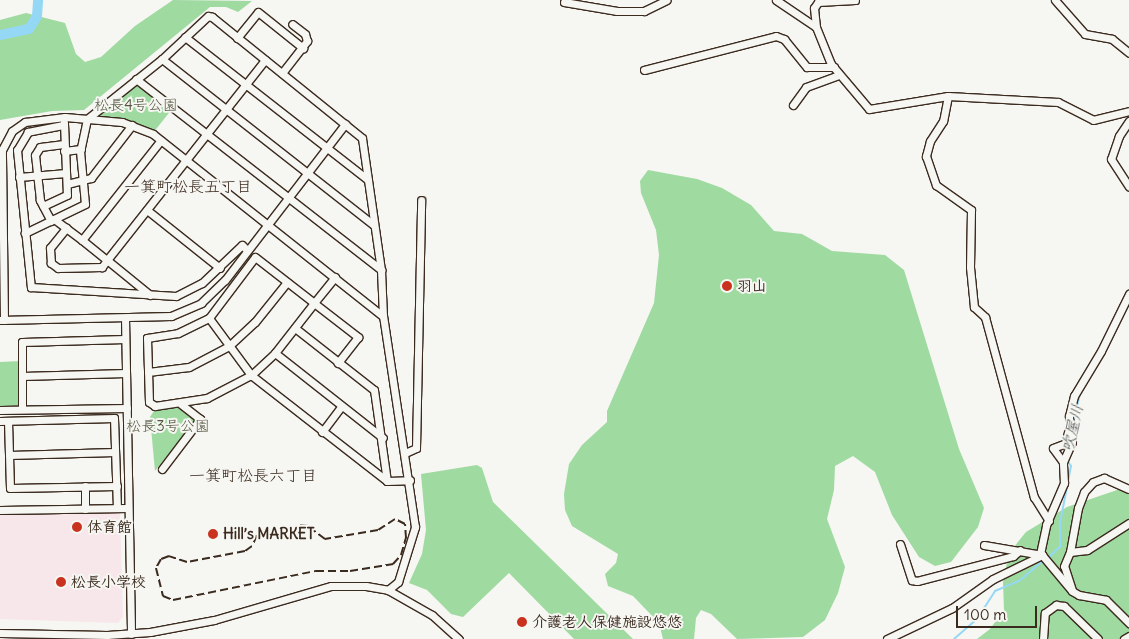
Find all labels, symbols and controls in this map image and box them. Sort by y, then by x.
park label: 松長4号公園 [94,96,178,114]
district label: 一箕町松長五丁目 [124,176,252,196]
place label: 羽山 [737,277,767,295]
marker: 羽山 [721,280,733,292]
water label: 吹屋川 [1057,402,1087,454]
park label: 松長3号公園 [126,417,210,435]
district label: 一箕町松長六丁目 [189,465,317,485]
place label: 体育館 [87,518,132,536]
marker: 体育館 [71,521,83,533]
place label: Hill’s MARKET [223,525,315,543]
marker: Hill’s MARKET [207,528,219,540]
place label: 松長小学校 [71,573,146,591]
marker: 松長小学校 [55,576,67,588]
scale bar [959,596,1040,628]
text: 100 m [964,605,1006,624]
place label: 介護老人保健施設悠悠 [532,613,682,631]
marker: 介護老人保健施設悠悠 [516,616,528,628]

